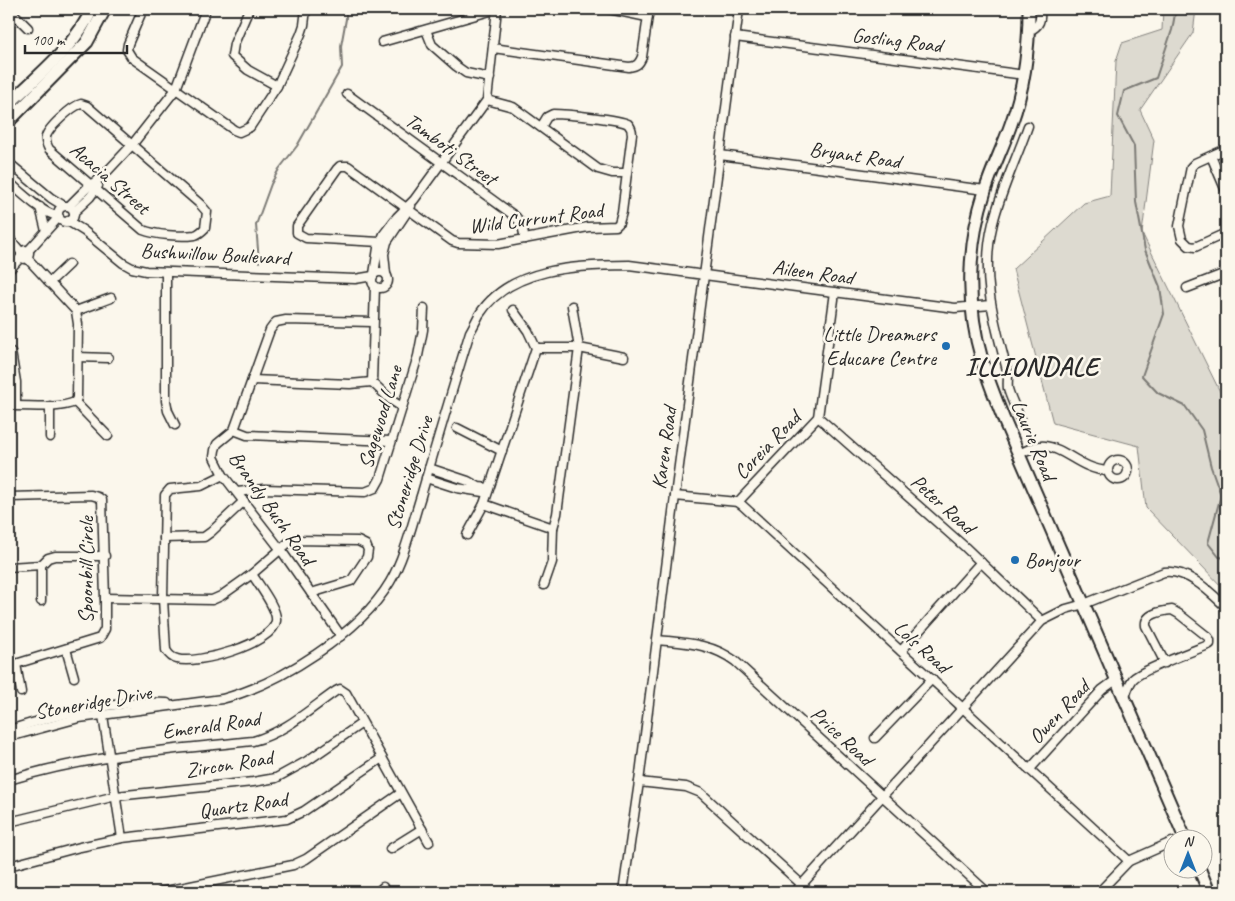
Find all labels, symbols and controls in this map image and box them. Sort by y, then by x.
scale bar [25,22,128,54]
street label: Gosling Road [851,22,947,59]
text: 100 m [32,31,66,50]
street label: Tamboti Street [400,107,504,193]
street label: Acacia Street [65,136,157,221]
street label: Bryant Road [808,136,906,175]
street label: Wild Currunt Road [468,196,608,239]
street label: Bushwillow Boulevard [140,237,294,271]
street label: Aileen Road [771,253,858,291]
place label: Little Dreamers Educare Centre [823,321,938,371]
marker: Little Dreamers Educare Centre [940,340,952,352]
district label: ILLIONDALE [965,350,1102,383]
street label: Sagewood Lane [352,361,408,472]
street label: Laurie Road [1005,396,1064,487]
street label: Karen Road [645,402,683,491]
street label: Coreia Road [728,403,809,485]
street label: Stoneridge Drive [379,412,439,533]
street label: Brandy Bush Road [223,446,323,573]
street label: Peter Road [905,468,983,542]
street label: Spoonbill Circle [73,515,99,623]
place label: Bonjour [1025,547,1081,573]
marker: Bonjour [1009,554,1021,566]
street label: Lols Road [888,615,958,681]
street label: Owen Road [1023,673,1097,749]
street label: Stoneridge Drive [33,679,154,725]
street label: Price Road [805,701,881,773]
street label: Emerald Road [160,705,265,745]
street label: Zircon Road [184,744,278,784]
street label: Quartz Road [197,785,293,824]
north arrow [1162,828,1212,878]
text: N [1184,833,1195,850]

